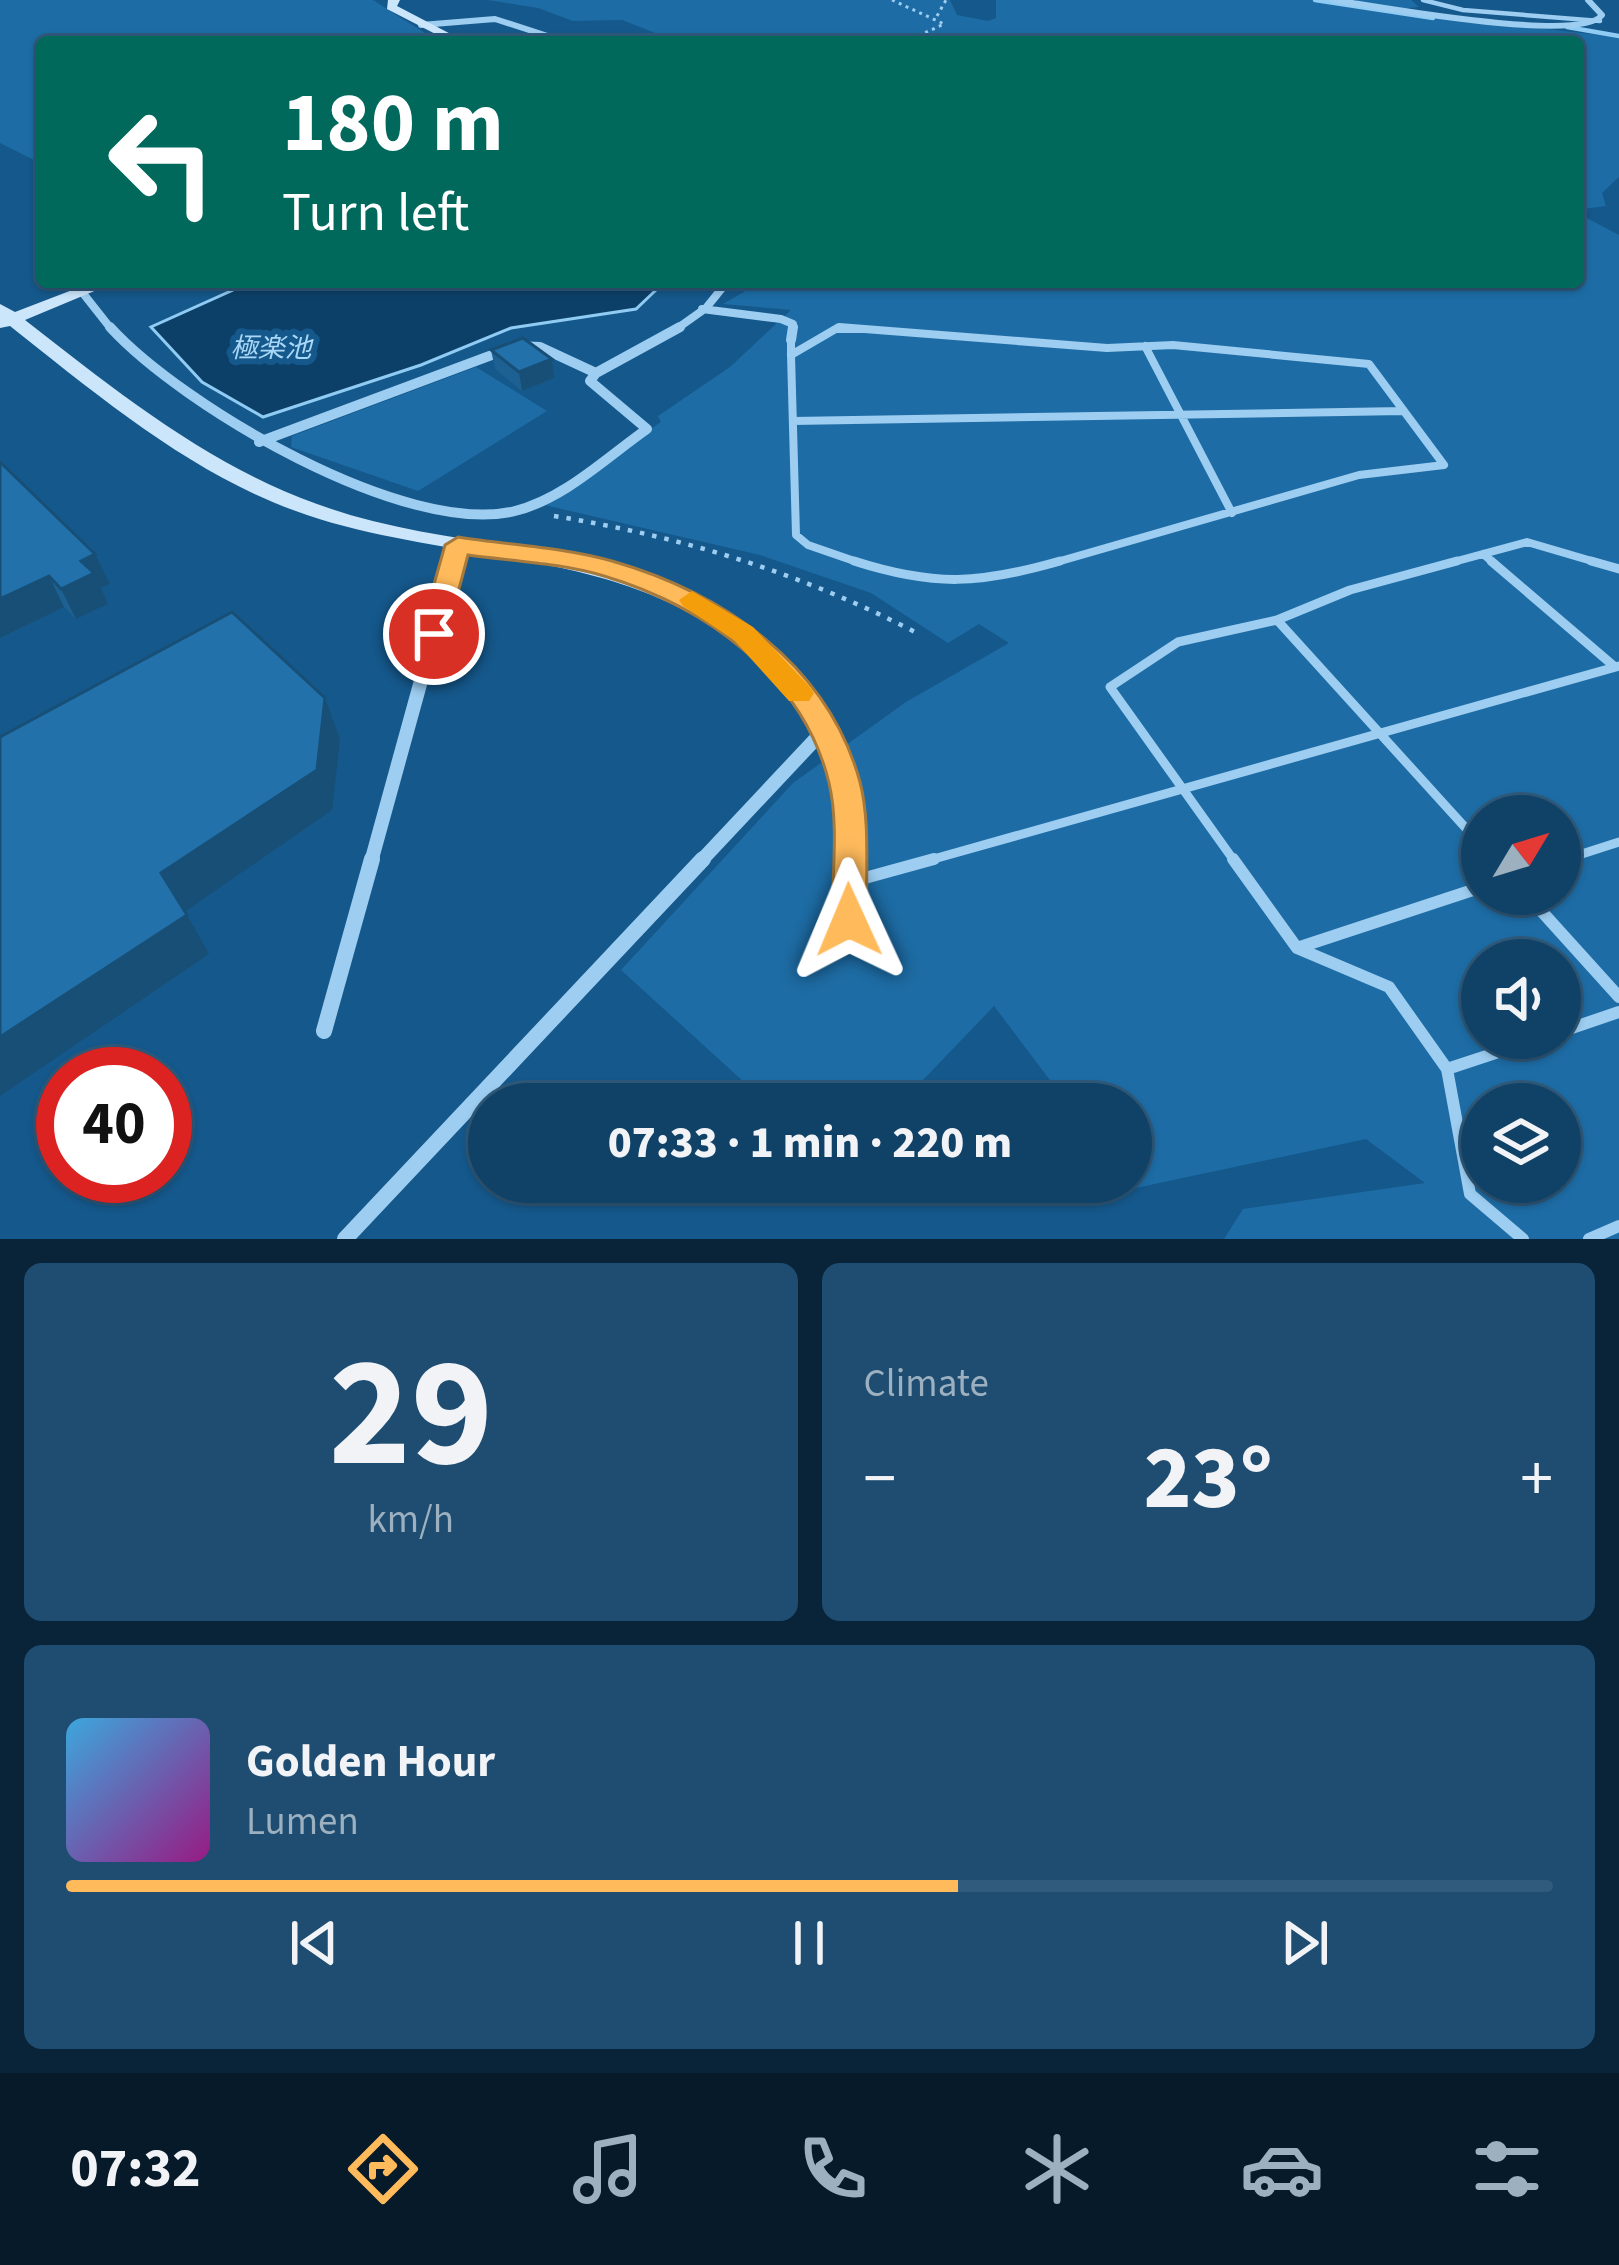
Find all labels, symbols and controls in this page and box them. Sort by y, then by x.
text: 180 m [282,64,504,184]
icon: left [84,84,240,240]
text: Turn left [282,175,469,252]
water label: 極楽池 [231,329,314,368]
pin [383,583,485,685]
icon: arrive [401,601,467,667]
north arrow [1461,795,1581,915]
map controls [1461,795,1581,1203]
position arrow [786,857,912,983]
button: sound [1461,939,1581,1059]
speed limit sign: 40 [36,1047,192,1203]
button: layers [1461,1083,1581,1203]
text: 07:33 · 1 min · 220 m [608,1111,1012,1175]
text: 29 [328,1303,493,1525]
text: Climate [864,1356,989,1412]
text: 23° [1143,1415,1273,1543]
text: − [864,1432,896,1526]
text: + [1520,1432,1553,1526]
text: km/h [367,1492,454,1548]
text: Golden Hour [246,1730,495,1794]
text: Lumen [246,1794,359,1850]
icon: previous [281,1910,347,1976]
icon: pause [776,1910,842,1976]
icon: next [1272,1910,1338,1976]
icon: directions [341,2127,425,2211]
icon: music [566,2127,650,2211]
icon: phone [791,2127,875,2211]
icon: climate [1015,2127,1099,2211]
icon: car [1240,2127,1324,2211]
icon: filters [1465,2127,1549,2211]
text: 07:32 [70,2131,201,2208]

